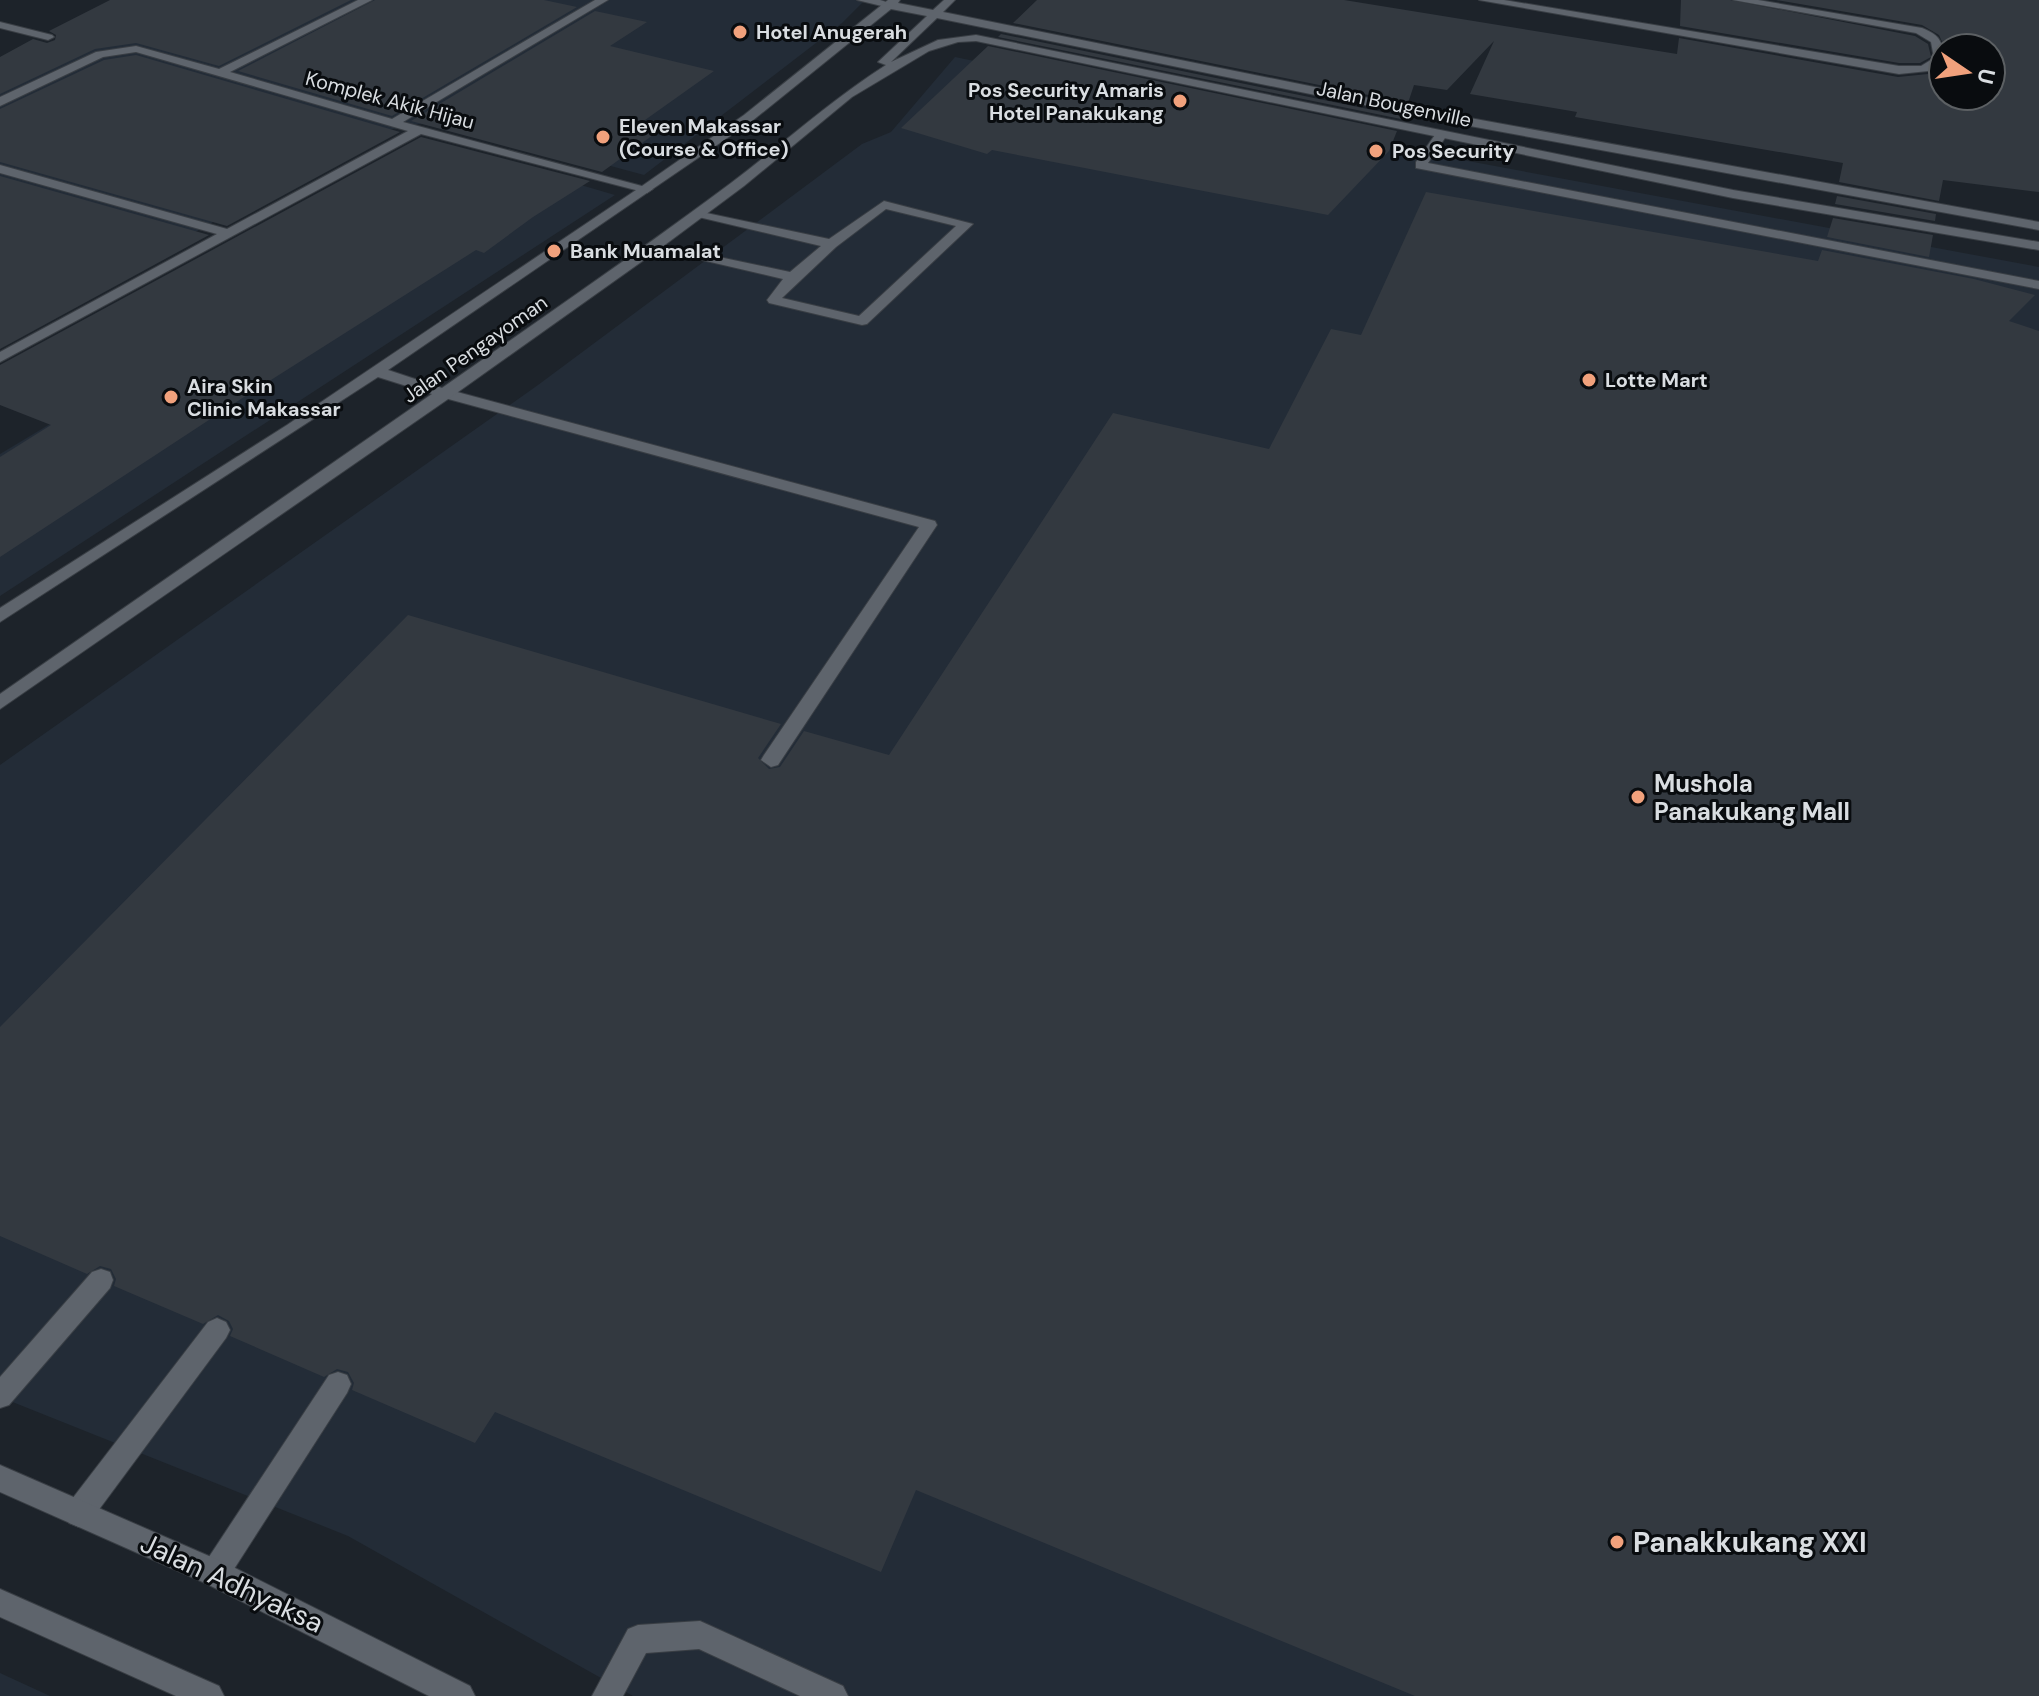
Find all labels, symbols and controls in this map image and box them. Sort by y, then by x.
place label: Hotel Anugerah [756,19,907,45]
marker: Hotel Anugerah [731,23,749,41]
north arrow [1927,32,2007,112]
street label: Komplek Akik Hijau [303,65,477,135]
text: U [1970,66,2002,87]
street label: Jalan Bougenville [1314,75,1474,133]
place label: Pos Security Amaris Hotel Panakukang [968,77,1164,126]
marker: Pos Security Amaris Hotel Panakukang [1171,92,1189,110]
place label: Eleven Makassar (Course & Office) [619,113,789,162]
marker: Eleven Makassar (Course & Office) [594,128,612,146]
place label: Pos Security [1392,138,1514,164]
marker: Pos Security [1367,142,1385,160]
place label: Bank Muamalat [570,238,721,264]
marker: Bank Muamalat [545,242,563,260]
street label: Jalan Pengayoman [398,289,552,409]
place label: Lotte Mart [1605,367,1708,393]
marker: Lotte Mart [1580,371,1598,389]
place label: Aira Skin Clinic Makassar [187,373,341,422]
marker: Aira Skin Clinic Makassar [162,388,180,406]
place label: Mushola Panakukang Mall [1654,768,1850,827]
marker: Mushola Panakukang Mall [1629,788,1647,806]
street label: Jalan Adhyaksa [135,1524,329,1642]
place label: Panakkukang XXI [1633,1524,1867,1561]
marker: Panakkukang XXI [1608,1533,1626,1551]

